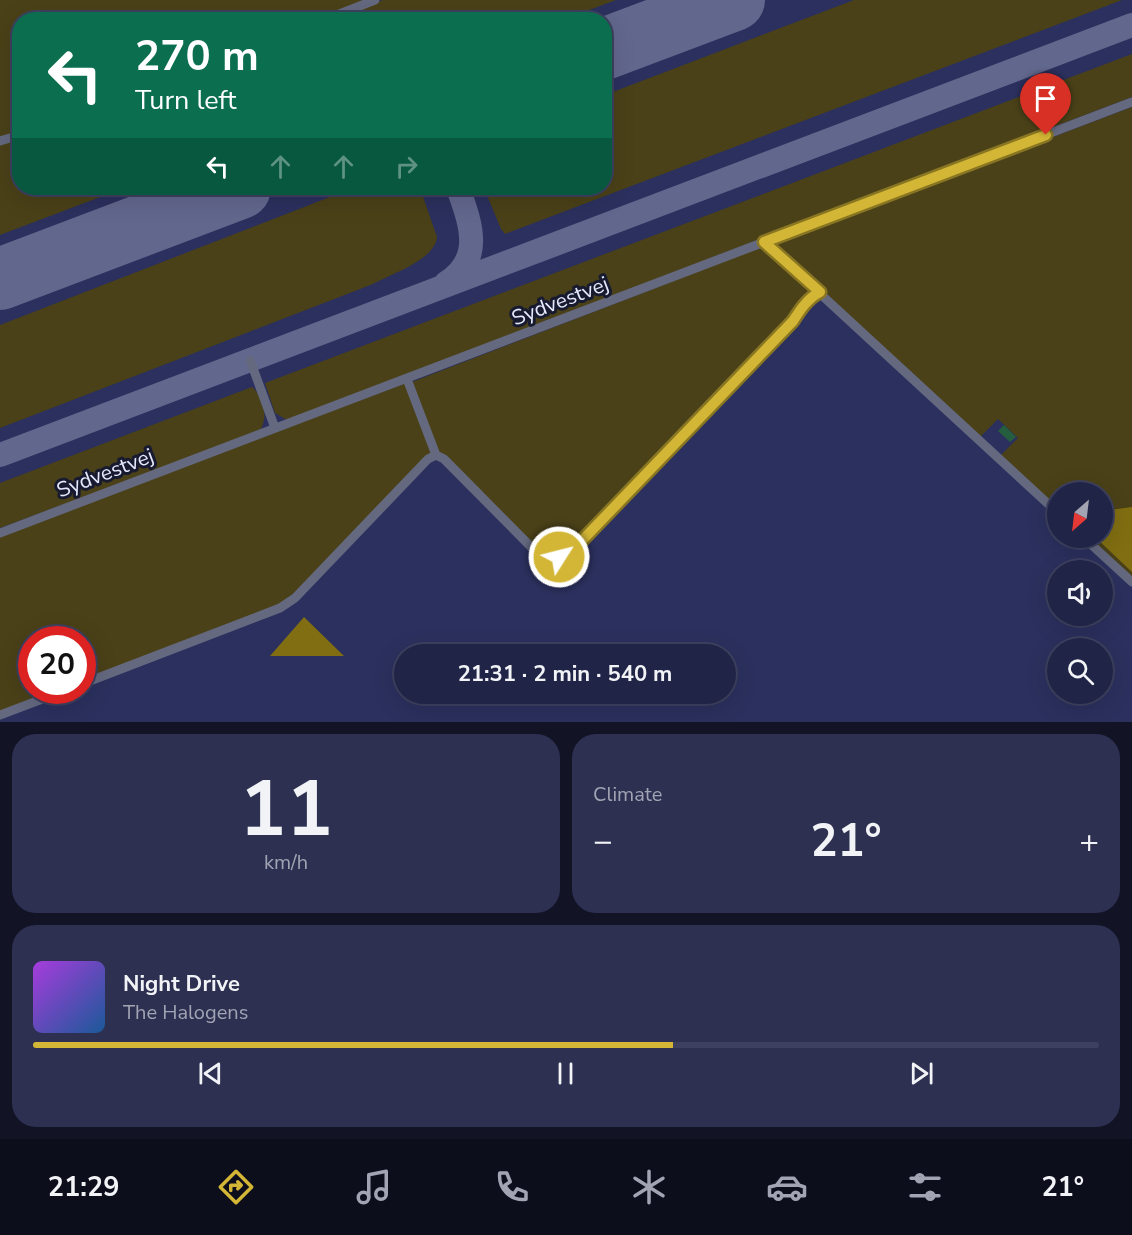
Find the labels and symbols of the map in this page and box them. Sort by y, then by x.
pin [1020,73,1071,135]
street label: Sydvestvej [507,270,613,332]
street label: Sydvestvej [52,442,158,504]
north arrow [1047,482,1113,548]
position arrow [527,525,591,589]
speed limit sign: 20 [18,626,96,704]

